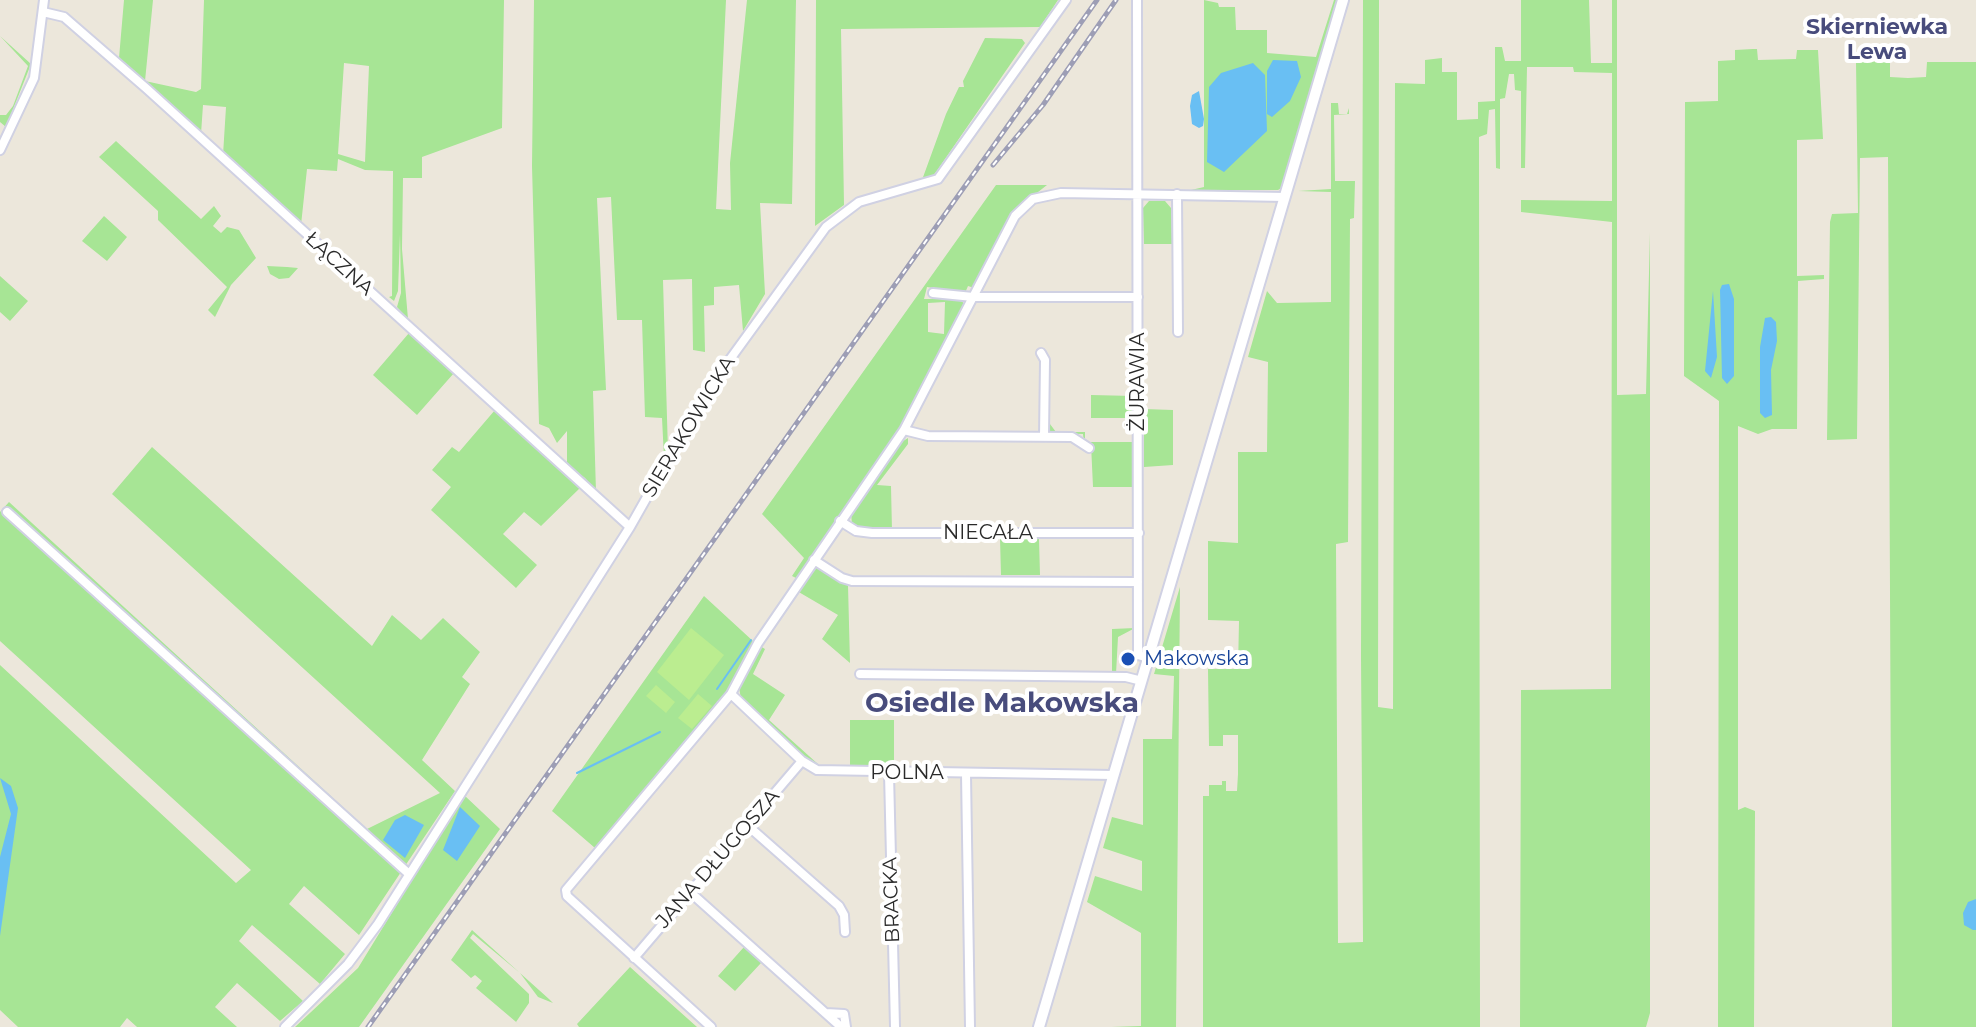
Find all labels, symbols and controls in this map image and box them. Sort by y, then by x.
district label: Skierniewka Lewa [1806,15,1948,66]
street label: ŁĄCZNA [300,227,378,301]
street label: ŻURAWIA [1126,332,1150,432]
street label: SIERAKOWICKA [637,352,741,502]
street label: NIECAŁA [943,521,1033,545]
place label: Makowska [1144,647,1249,671]
marker: Makowska [1119,650,1137,668]
district label: Osiedle Makowska [865,687,1139,721]
street label: POLNA [870,761,944,785]
street label: JANA DŁUGOSZA [651,785,785,933]
street label: BRACKA [879,857,905,943]

